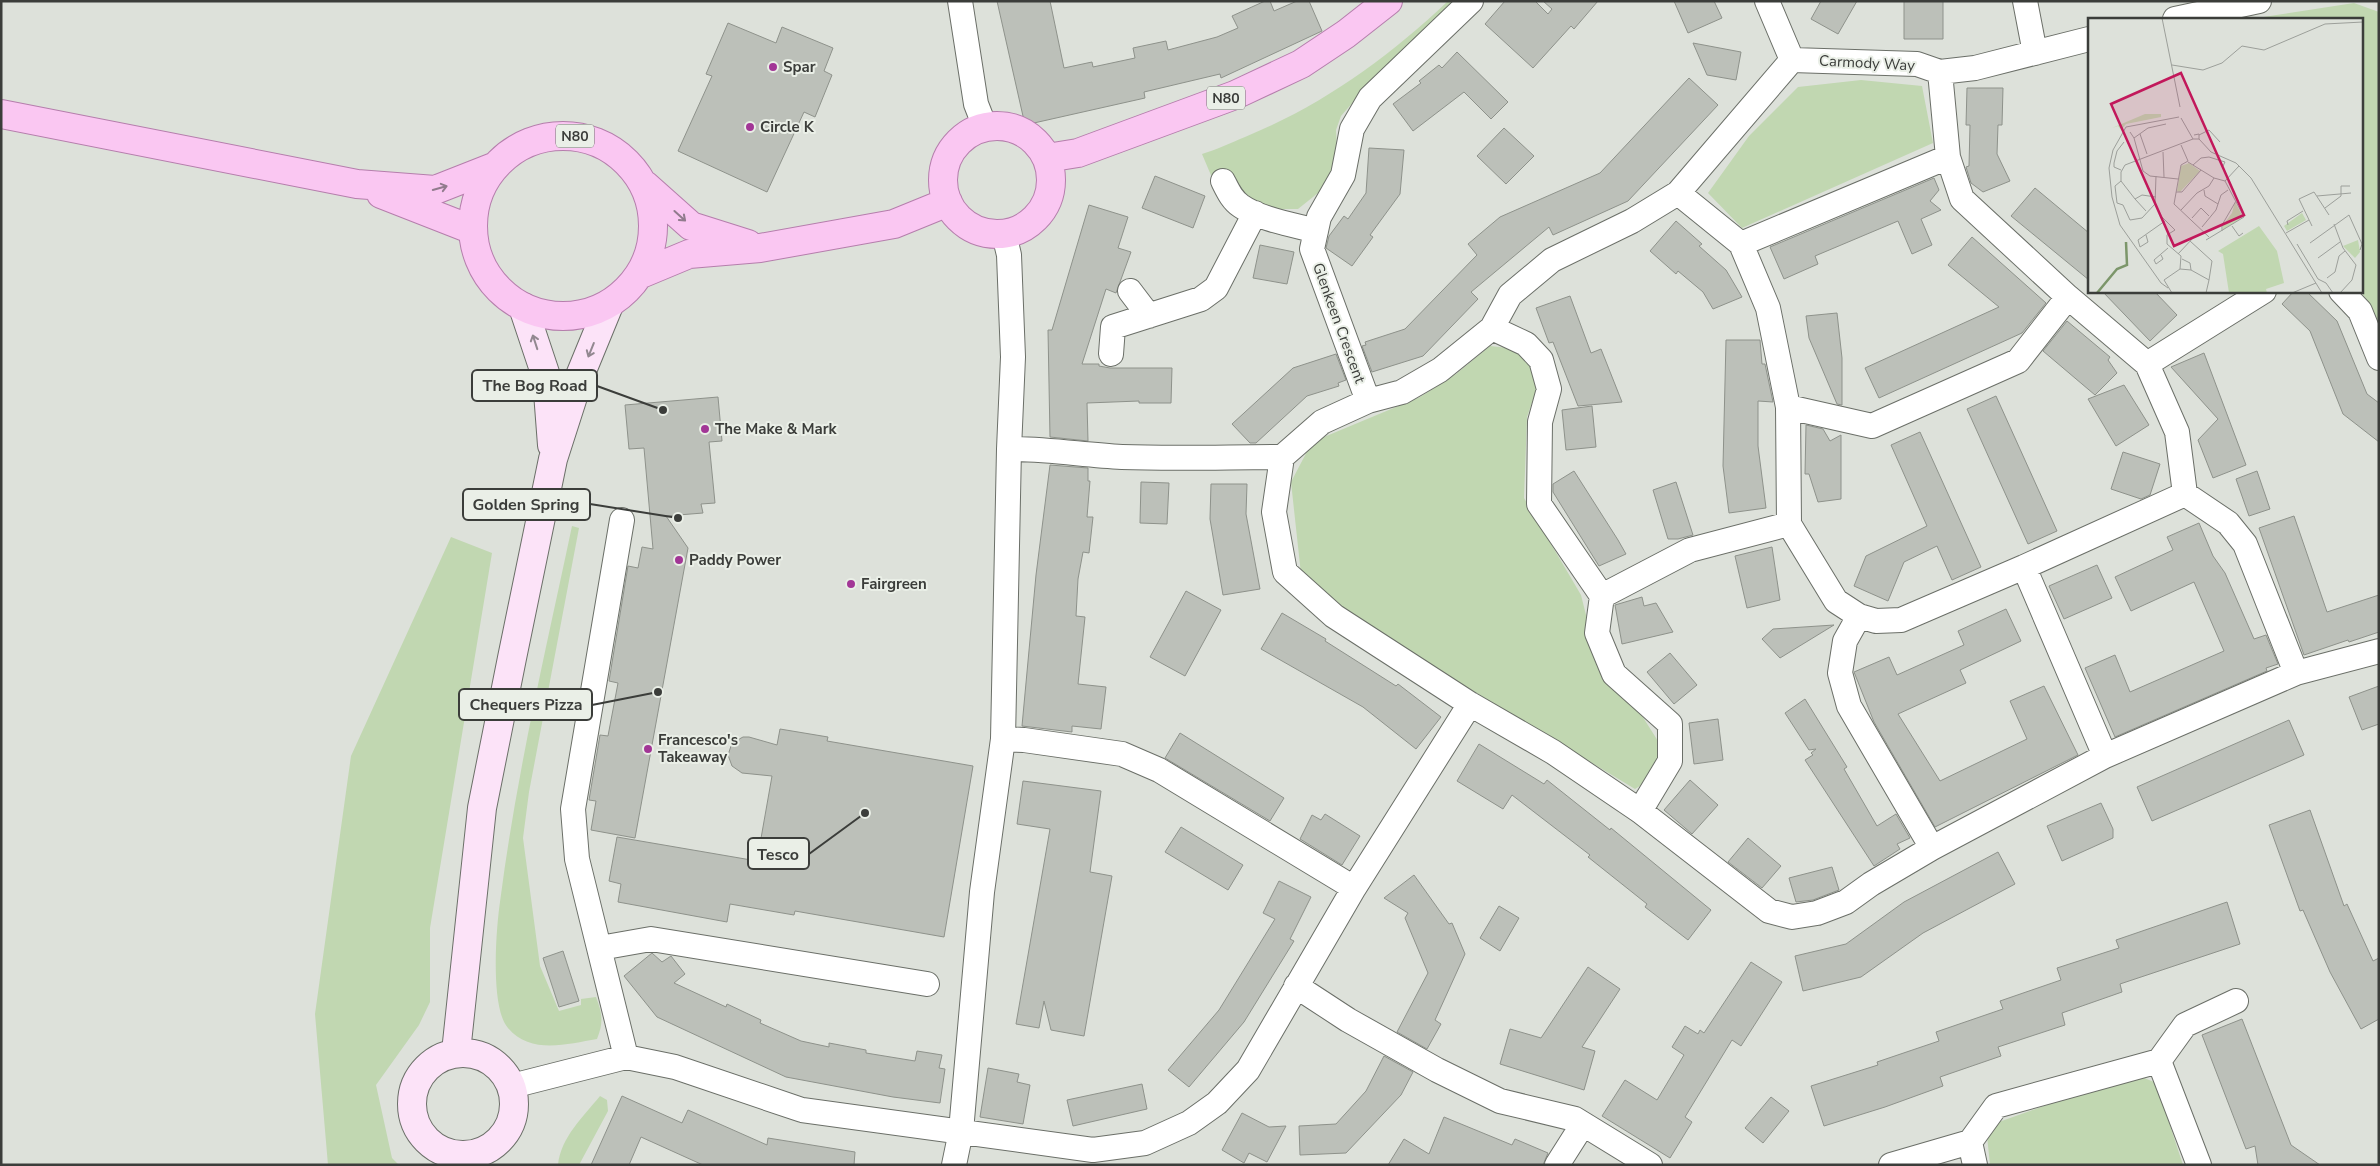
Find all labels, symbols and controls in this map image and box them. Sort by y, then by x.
inset map [2088,18,2362,292]
street label: Carmody Way [1819,51,1916,76]
place label: Spar [783,57,816,77]
marker: Spar [767,61,779,73]
road number: N80 [1207,86,1245,110]
place label: Circle K [760,117,815,137]
marker: Circle K [744,121,756,133]
road number: N80 [556,124,594,148]
one-way arrow [432,182,448,192]
one-way arrow [673,211,686,222]
street label: Glenkeen Crescent [1308,260,1370,387]
one-way arrow [529,335,539,351]
one-way arrow [585,342,595,357]
callout: The Bog Road [472,370,597,401]
text: The Bog Road [483,375,587,397]
place label: The Make & Mark [715,419,838,439]
marker: The Make & Mark [699,423,711,435]
callout: Golden Spring [463,489,590,520]
text: Golden Spring [472,494,580,516]
place label: Paddy Power [689,550,781,570]
marker: Paddy Power [673,554,685,566]
place label: Fairgreen [861,574,927,594]
marker: Fairgreen [845,578,857,590]
callout: Chequers Pizza [459,689,592,720]
text: Chequers Pizza [469,694,583,716]
place label: Francesco's Takeaway [658,730,738,767]
marker: Francesco's Takeaway [642,743,654,755]
callout: Tesco [748,838,809,869]
text: Tesco [757,844,799,866]

